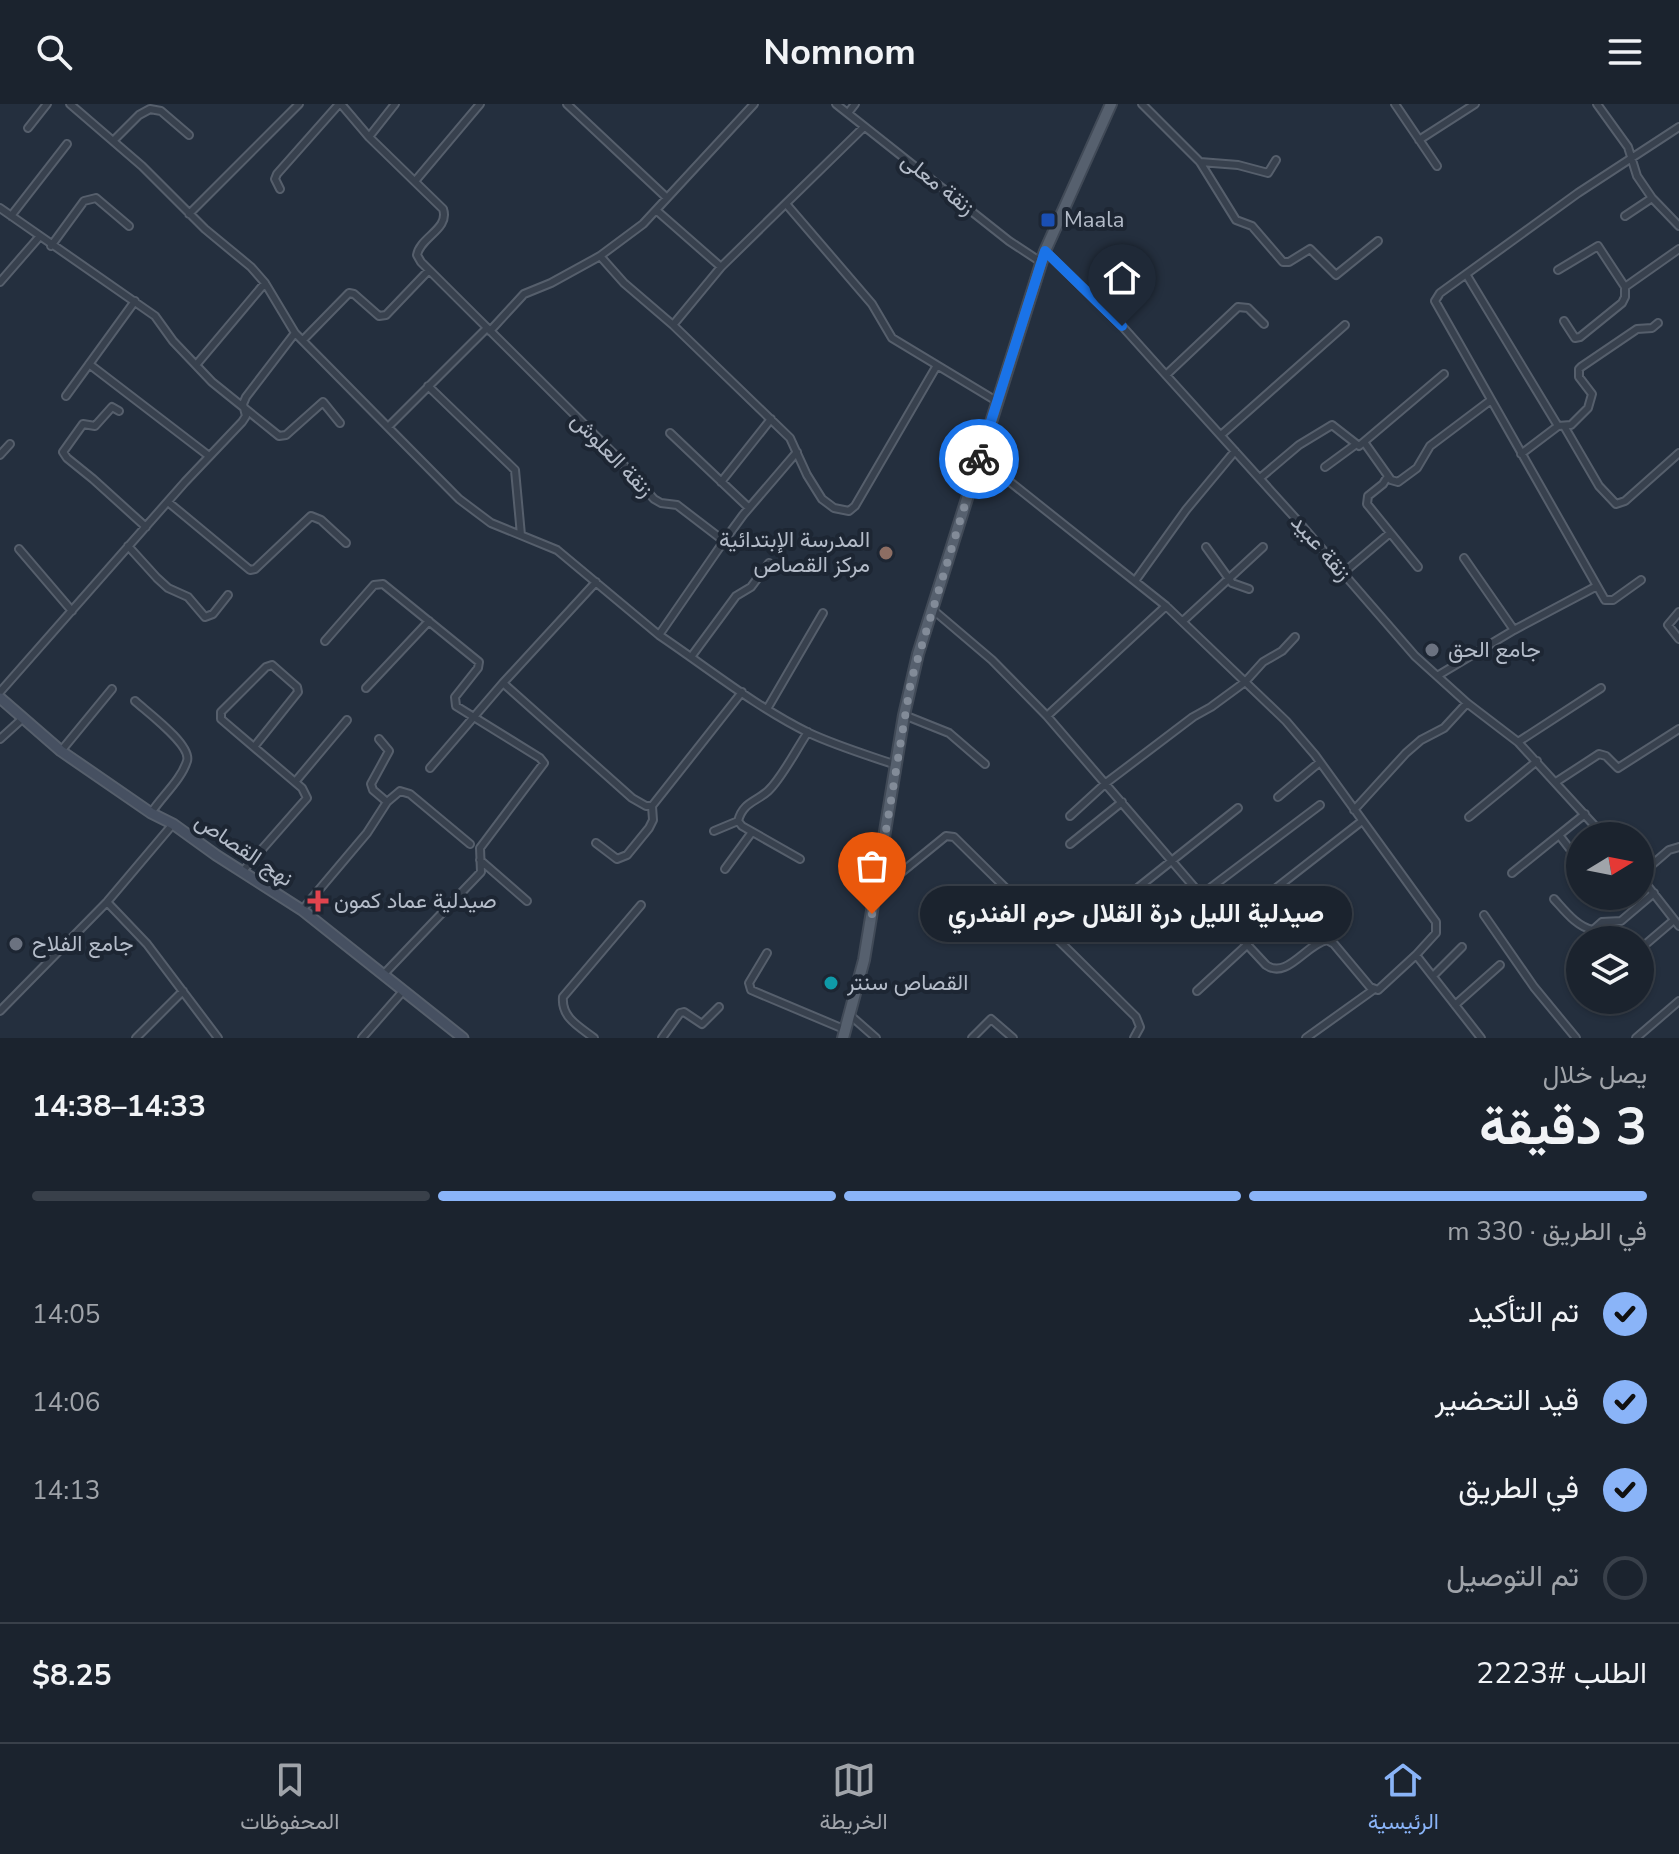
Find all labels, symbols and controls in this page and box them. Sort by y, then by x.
text: Nomnom [763,28,916,77]
icon: search [32,30,76,74]
icon: menu [1603,30,1647,74]
street label: زنقة معلى [895,146,981,222]
place label: Maala [1064,205,1124,235]
marker: Maala [1039,211,1057,229]
pin [1088,244,1156,326]
icon: home [1100,256,1144,300]
street label: زنقة العلوش [564,406,660,504]
courier [939,419,1019,499]
icon: bike [957,437,1001,481]
street label: زنقة عبيد [1284,508,1358,588]
place label: المدرسة الإبتدائية مركز القصاص [719,525,870,580]
marker: المدرسة الإبتدائية مركز القصاص [877,544,895,562]
place label: جامع الحق [1448,635,1541,665]
marker: جامع الحق [1423,641,1441,659]
street label: نهج القصاص [189,806,299,894]
north arrow [1566,822,1654,910]
map controls [1566,822,1654,1014]
pin [838,832,906,914]
icon: bag [850,844,894,888]
place label: صيدلية عماد كمون [334,886,497,916]
callout: صيدلية الليل درة القلال حرم الفندري [920,886,1352,942]
marker: صيدلية عماد كمون [309,892,327,910]
text: صيدلية الليل درة القلال حرم الفندري [948,896,1324,931]
button: layers [1566,926,1654,1014]
place label: جامع الفلاح [32,929,133,959]
marker: جامع الفلاح [7,935,25,953]
place label: القصاص سنتر [846,968,968,998]
marker: القصاص سنتر [822,974,840,992]
text: يصل خلال [1543,1057,1647,1092]
text: 14:33–14:38 [32,1086,206,1127]
text: 3 دقيقة [1479,1091,1647,1162]
text: في الطريق · 330 m [1447,1214,1647,1249]
text: تم التأكيد [1468,1292,1579,1333]
icon: check [1603,1292,1647,1336]
text: 14:05 [32,1297,100,1332]
text: قيد التحضير [1435,1380,1579,1421]
icon: check [1603,1380,1647,1424]
text: 14:06 [32,1385,100,1420]
text: في الطريق [1458,1468,1579,1509]
icon: check [1603,1468,1647,1512]
text: 14:13 [32,1473,100,1508]
text: تم التوصيل [1446,1556,1579,1597]
text: الطلب #2223 [1476,1653,1647,1694]
text: $8.25 [32,1655,111,1696]
tab: المحفوظات [240,1758,339,1841]
tab: الخريطة [819,1758,888,1841]
tab: الرئيسية [1368,1758,1439,1841]

